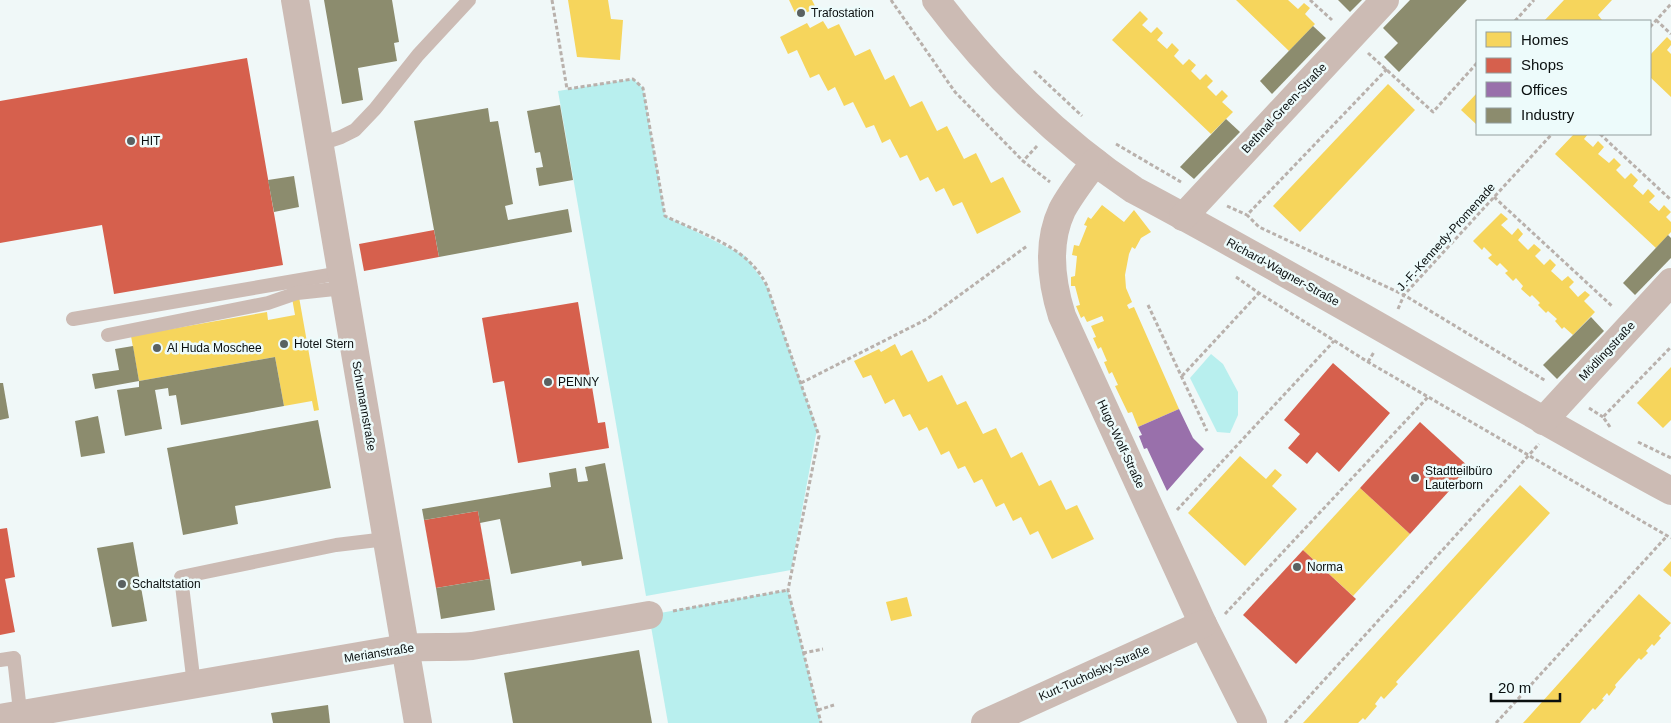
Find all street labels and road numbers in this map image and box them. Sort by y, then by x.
street label: Bethnal-Green-Straße [1239,60,1330,156]
street label: J.-F.-Kennedy-Promenade [1394,180,1498,294]
street label: Richard-Wagner-Straße [1224,235,1342,309]
street label: Mödlingstraße [1576,318,1638,384]
street label: Schumannstraße [349,360,379,453]
street label: Hugo-Wolf-Straße [1094,397,1148,491]
street label: Merianstraße [343,641,415,665]
street label: Kurt-Tucholsky-Straße [1037,642,1152,704]

